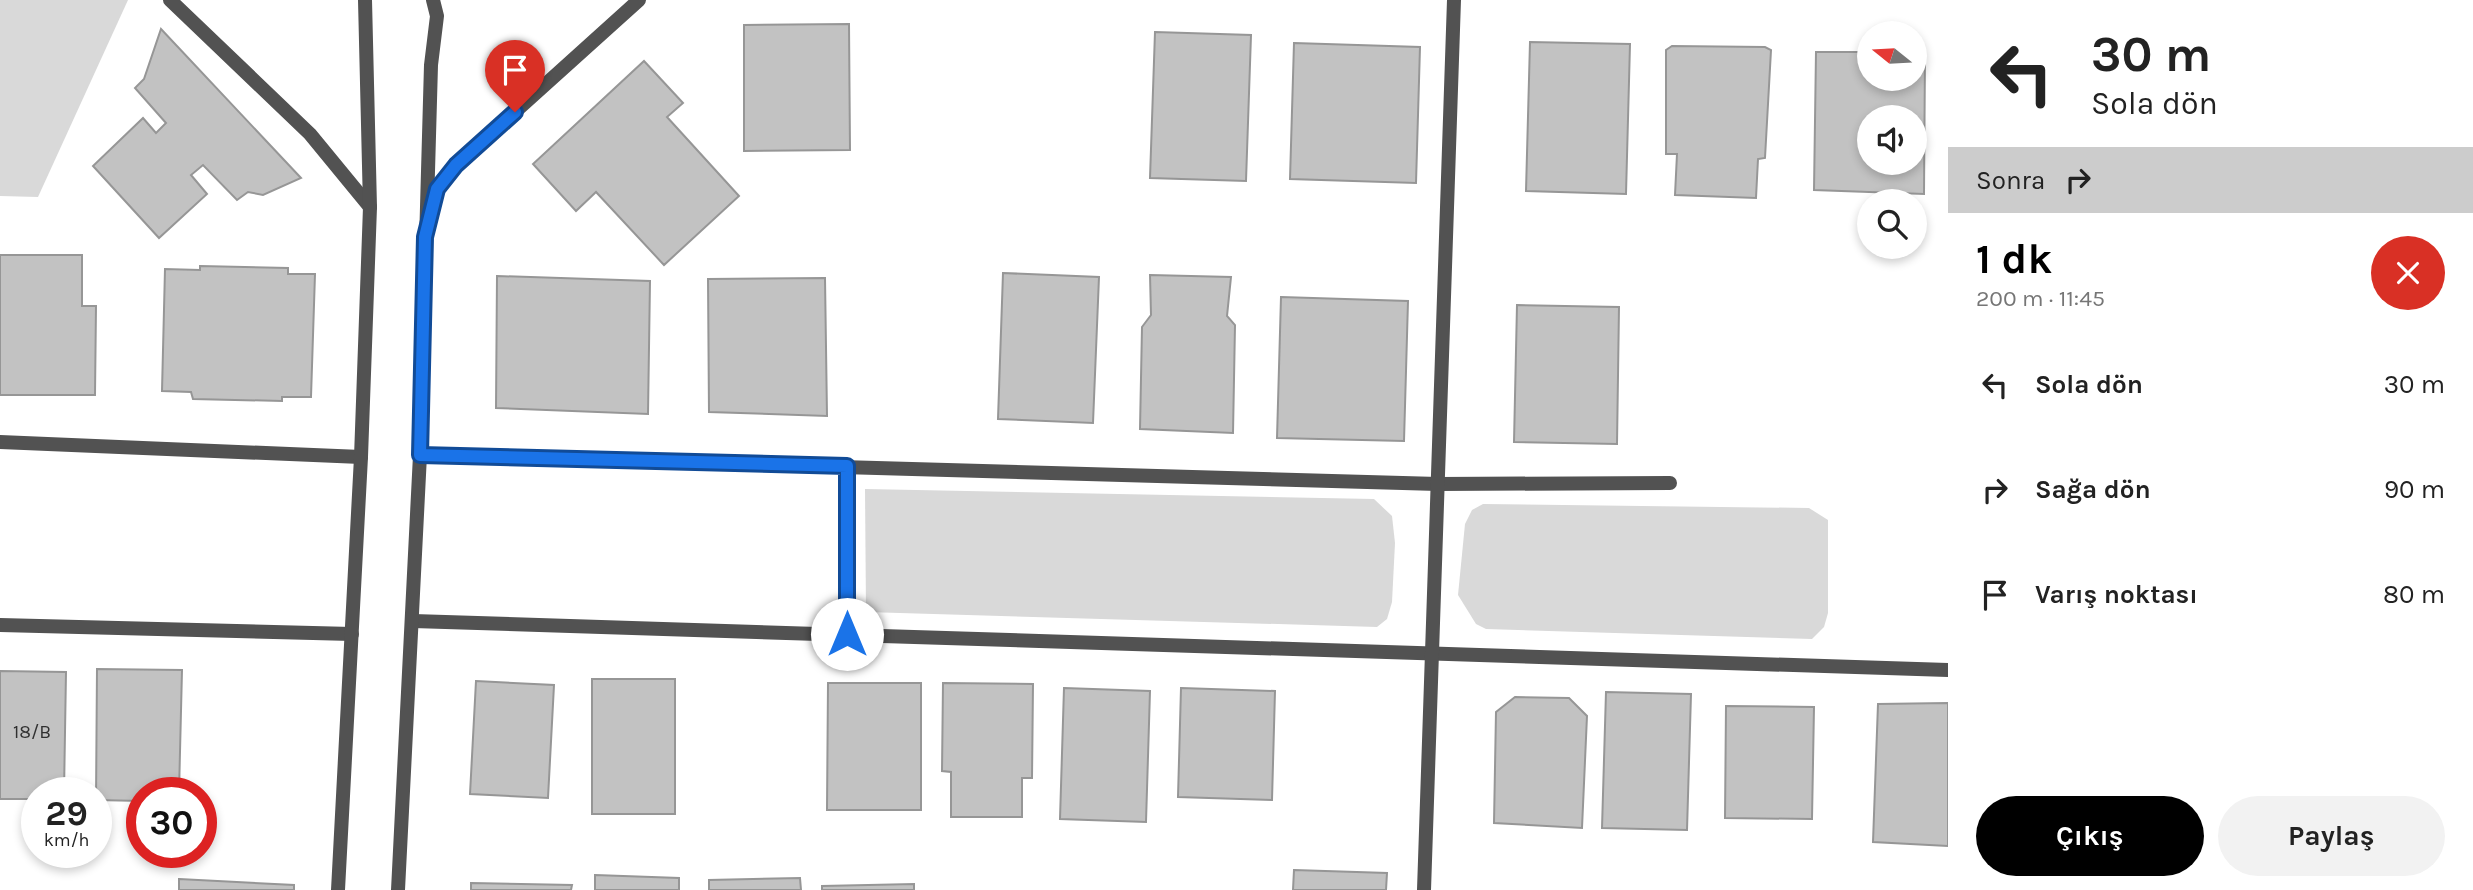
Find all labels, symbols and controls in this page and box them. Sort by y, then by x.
north arrow [1857,21,1927,91]
map controls [1857,21,1927,259]
text: 30 m [2091,26,2211,83]
icon: left [1976,28,2067,119]
pin [485,40,545,112]
icon: arrive [496,51,534,89]
text: Sola dön [2091,85,2218,122]
button: sound [1857,105,1927,175]
icon: right [2059,161,2097,199]
text: Sonra [1976,165,2045,196]
button: search [1857,189,1927,259]
text: 1 dk [1976,234,2052,284]
button: close [2371,236,2445,310]
text: 200 m · 11:45 [1976,285,2105,312]
icon: left [1976,366,2014,404]
text: Sola dön [2035,369,2143,400]
text: 30 m [2384,369,2445,400]
icon: right [1976,471,2014,509]
text: Sağa dön [2035,474,2151,505]
text: 90 m [2384,474,2445,505]
icon: arrive [1976,576,2014,614]
text: Varış noktası [2035,579,2198,610]
text: 80 m [2383,579,2445,610]
position arrow [810,597,884,671]
house number: 18/B [13,721,51,743]
speed limit sign: 30 [126,777,217,868]
text: 29 [45,793,88,834]
button: Çıkış [1976,796,2204,876]
button: Paylaş [2218,796,2445,876]
text: km/h [44,829,89,851]

